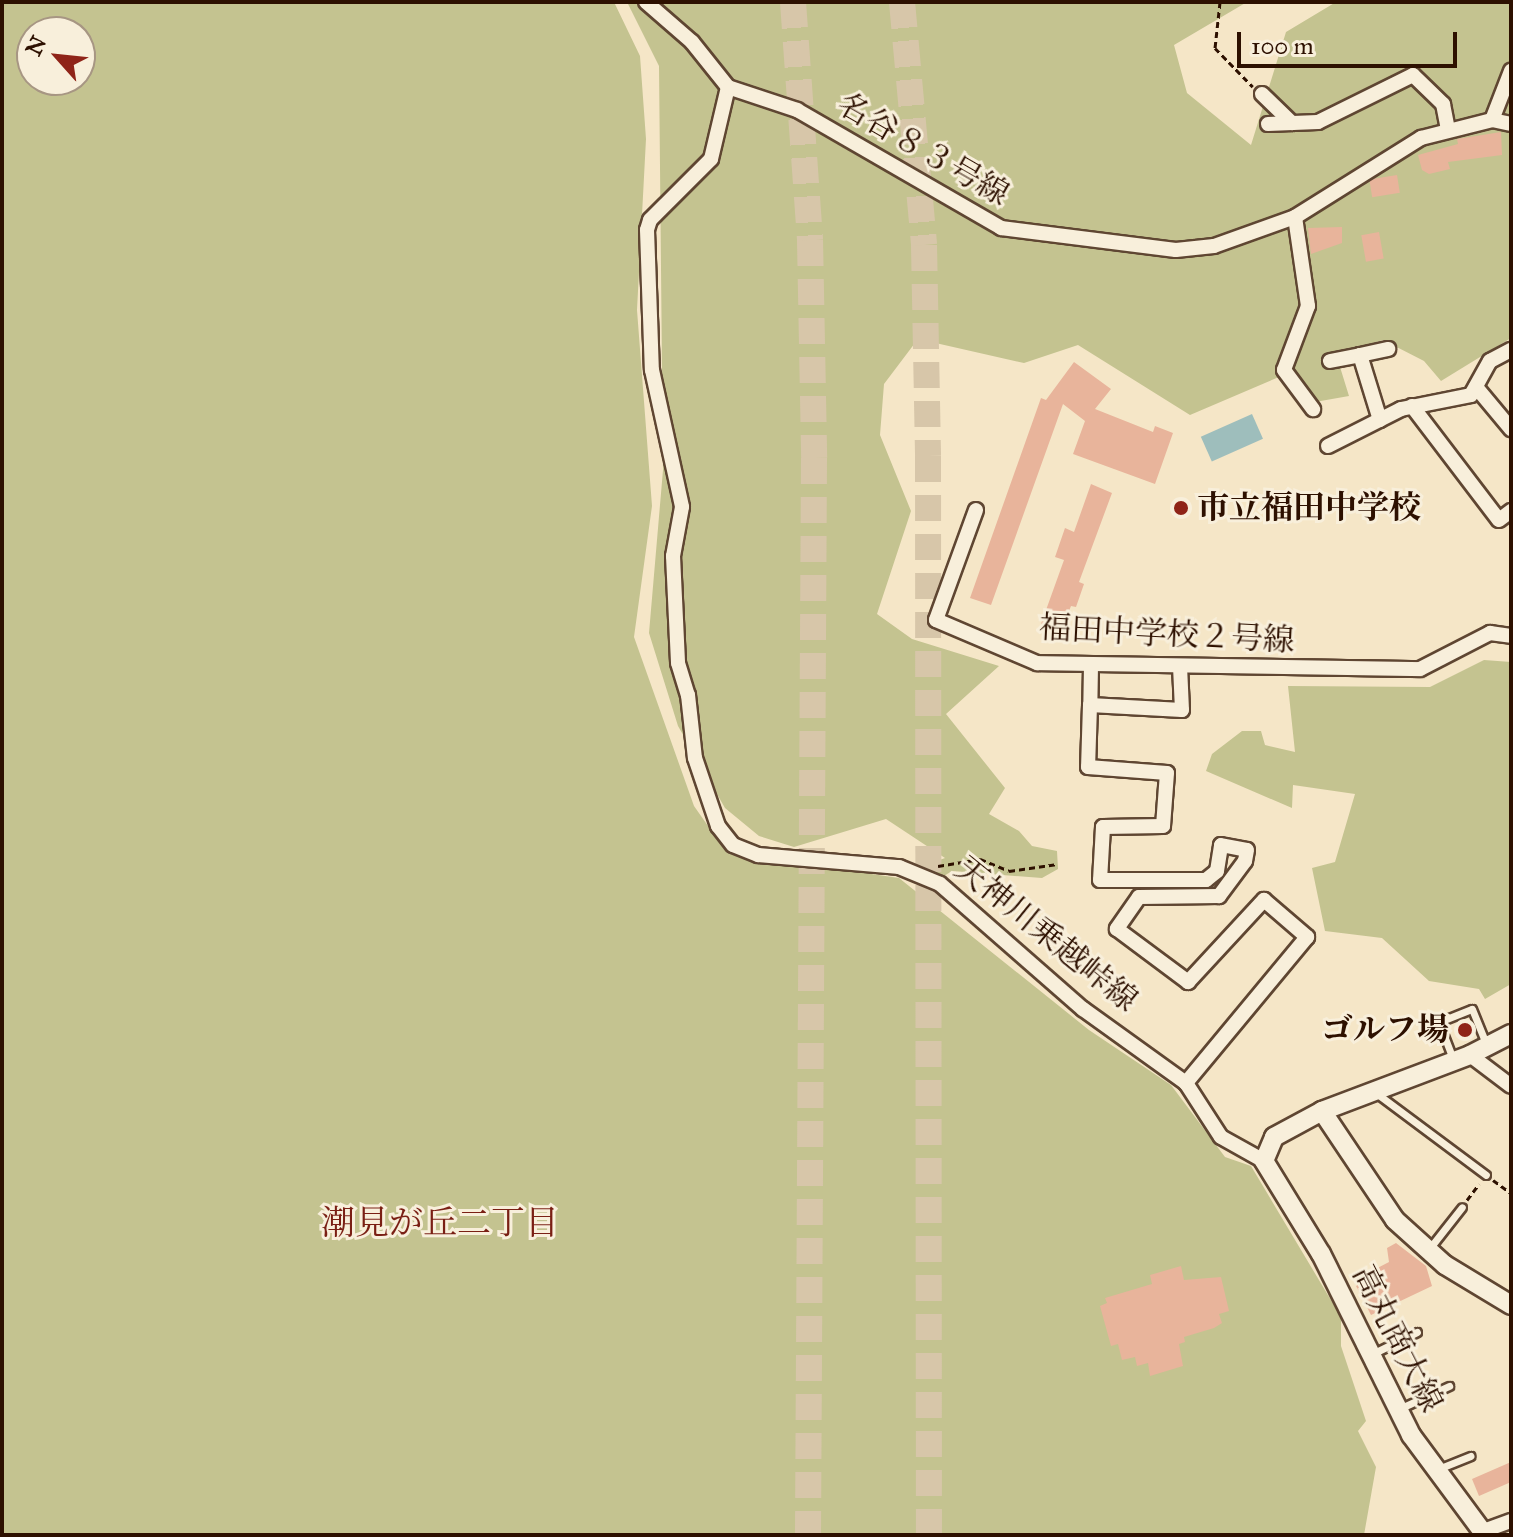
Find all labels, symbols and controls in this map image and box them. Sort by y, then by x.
north arrow [16,16,96,96]
scale bar [1241,16,1461,66]
text: N [20,31,52,60]
text: 100 m [1251,31,1314,61]
street label: 名谷８３号線 [830,85,1016,215]
place label: 市立福田中学校 [1197,489,1421,527]
marker: 市立福田中学校 [1172,499,1190,517]
street label: 福田中学校２号線 [1038,609,1296,661]
street label: 天神川乗越峠線 [947,850,1145,1020]
place label: ゴルフ場 [1321,1011,1449,1049]
marker: ゴルフ場 [1456,1021,1474,1039]
district label: 潮見が丘二丁目 [321,1203,559,1243]
street label: 高丸商大線 [1344,1259,1450,1419]

